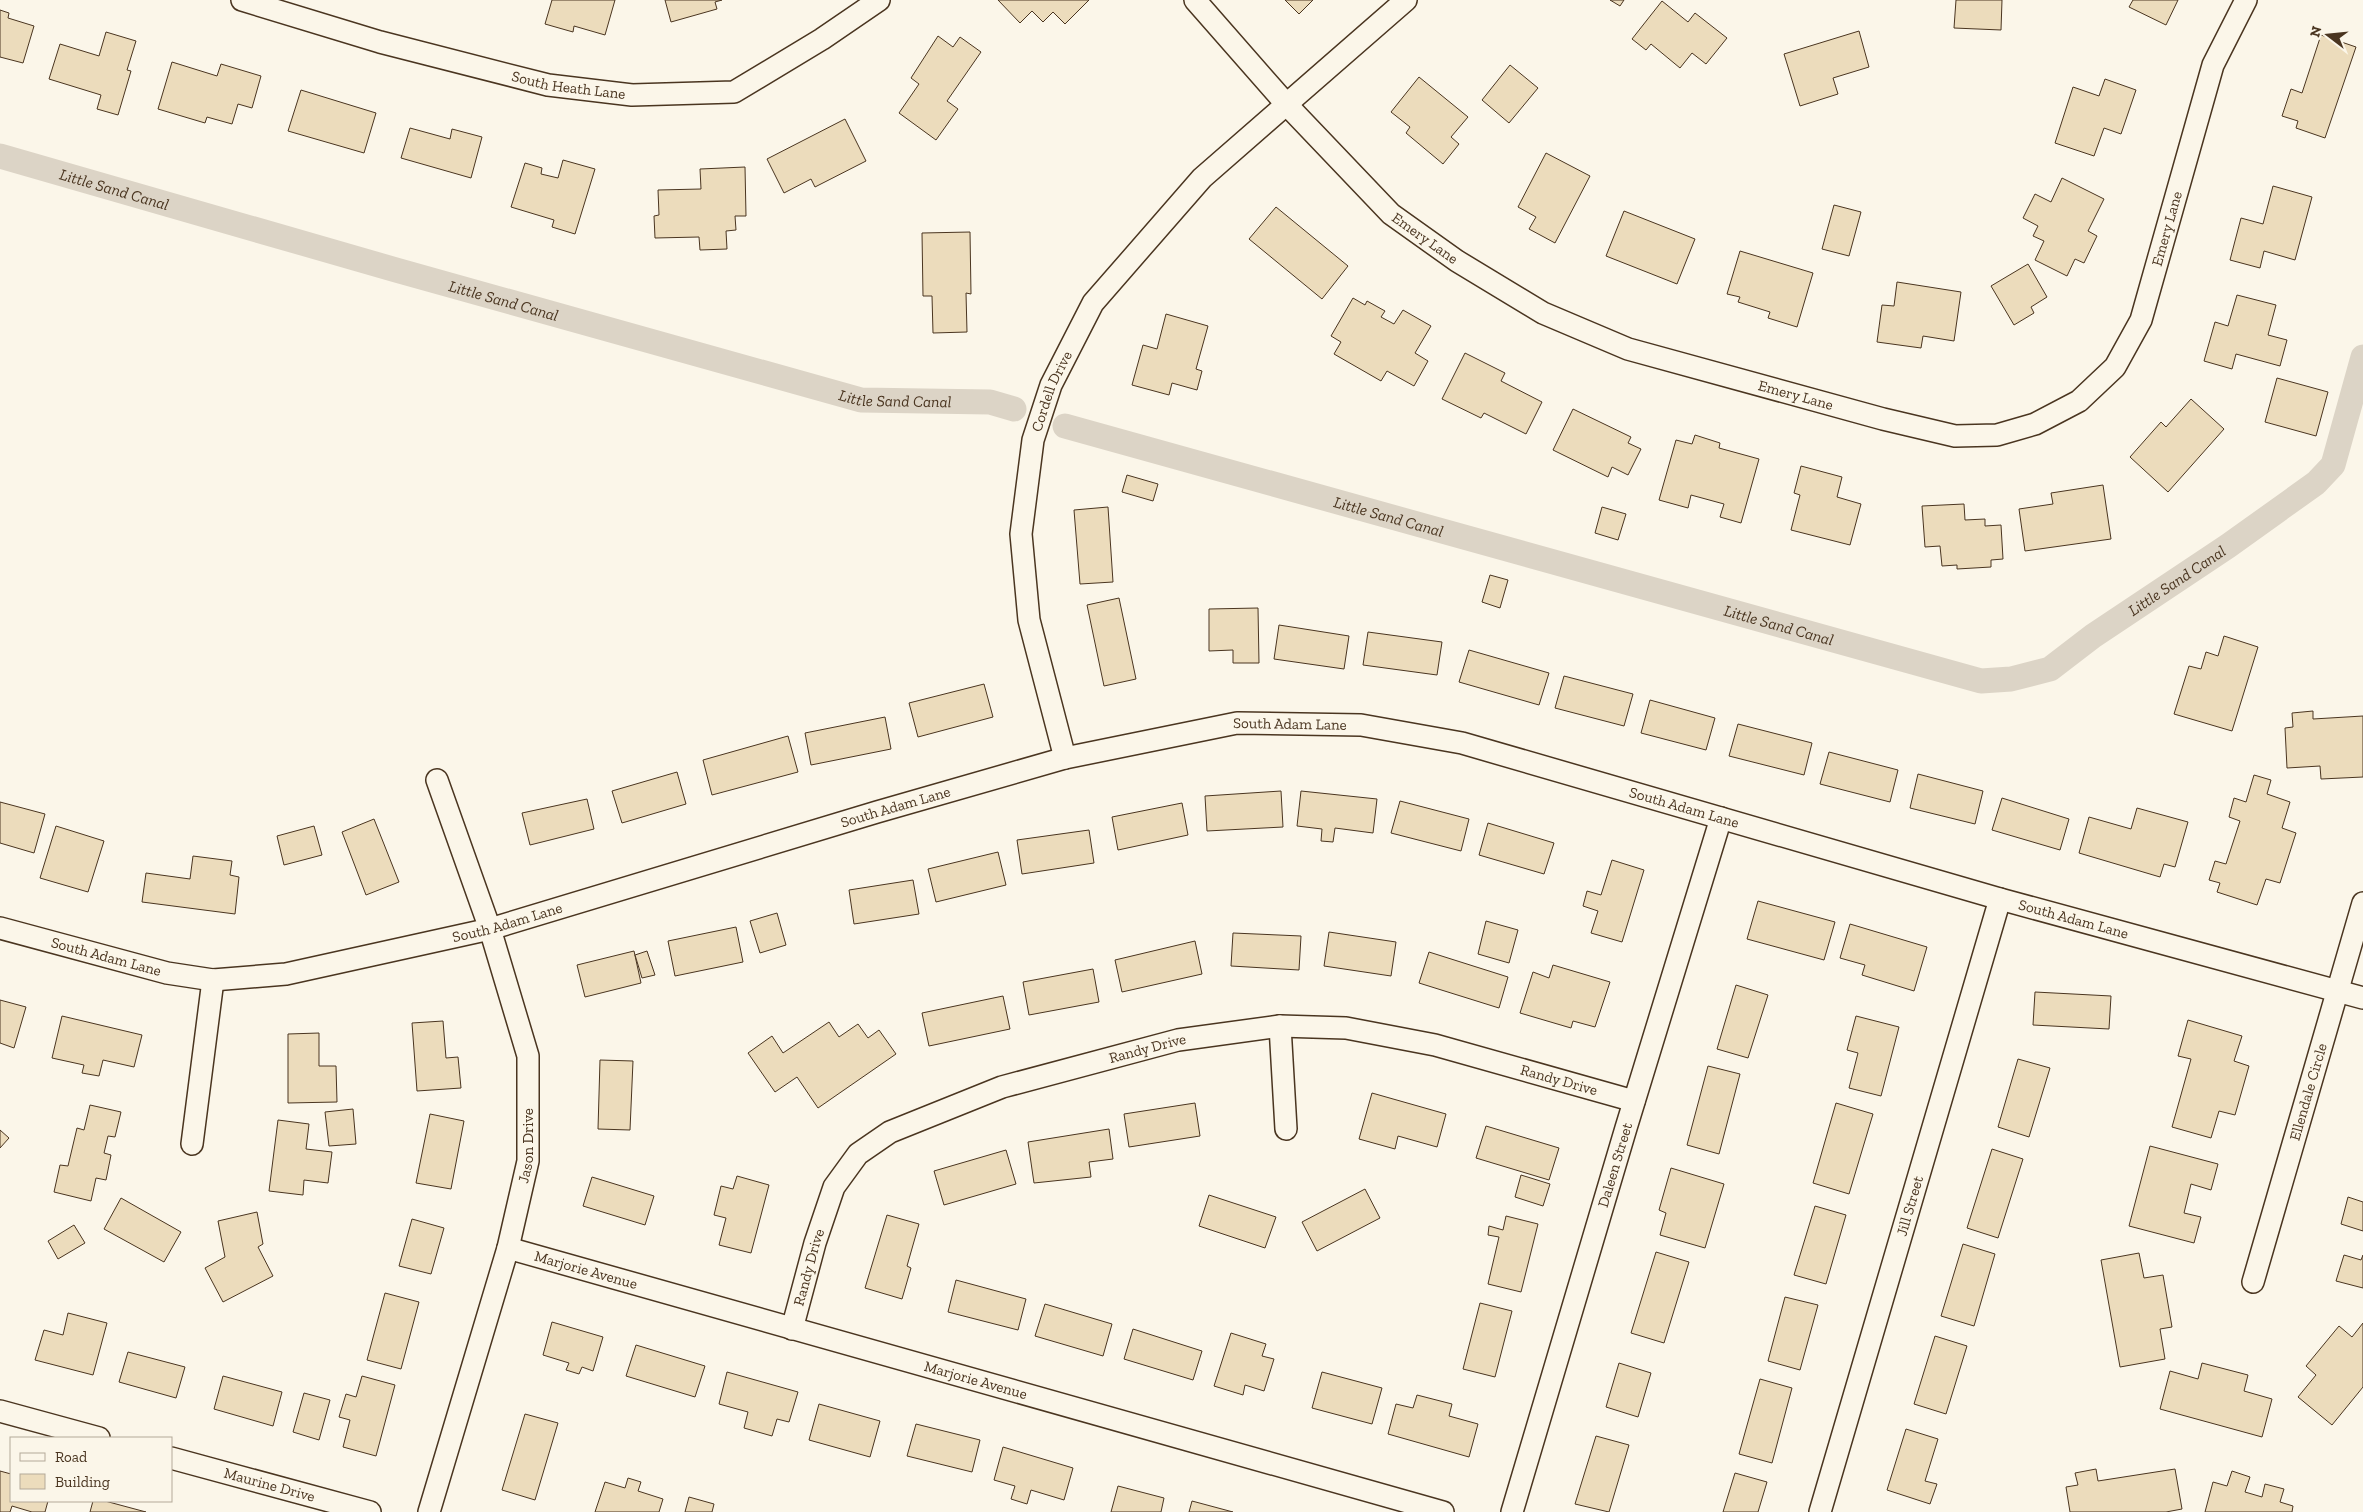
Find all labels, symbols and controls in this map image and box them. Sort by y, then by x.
north arrow [2303,10,2353,60]
text: N [2306,24,2326,39]
street label: South Heath Lane [510,67,626,103]
water label: Little Sand Canal [58,164,171,214]
street label: Emery Lane [2148,189,2186,268]
street label: Emery Lane [1388,209,1462,268]
water label: Little Sand Canal [447,276,561,325]
street label: Cordell Drive [1027,348,1076,434]
street label: Emery Lane [1756,376,1835,414]
water label: Little Sand Canal [837,385,952,411]
water label: Little Sand Canal [1332,492,1446,540]
water label: Little Sand Canal [2125,541,2229,619]
water label: Little Sand Canal [1722,600,1836,649]
street label: South Adam Lane [1233,714,1347,734]
street label: South Adam Lane [838,782,952,832]
street label: South Adam Lane [1627,783,1741,832]
street label: South Adam Lane [2016,895,2131,943]
street label: South Adam Lane [451,899,564,946]
street label: South Adam Lane [49,933,163,980]
street label: Randy Drive [1107,1030,1187,1067]
street label: Ellendale Circle [2286,1041,2331,1143]
street label: Randy Drive [1518,1060,1600,1099]
street label: Jason Drive [514,1108,537,1185]
street label: Daleen Street [1594,1120,1636,1209]
street label: Jill Street [1893,1173,1927,1238]
street label: Randy Drive [790,1226,828,1308]
street label: Marjorie Avenue [532,1247,640,1293]
street label: Marjorie Avenue [922,1357,1029,1403]
legend [10,1437,172,1502]
text: Road [55,1448,88,1466]
street label: Maurine Drive [222,1464,317,1506]
text: Building [55,1473,110,1491]

